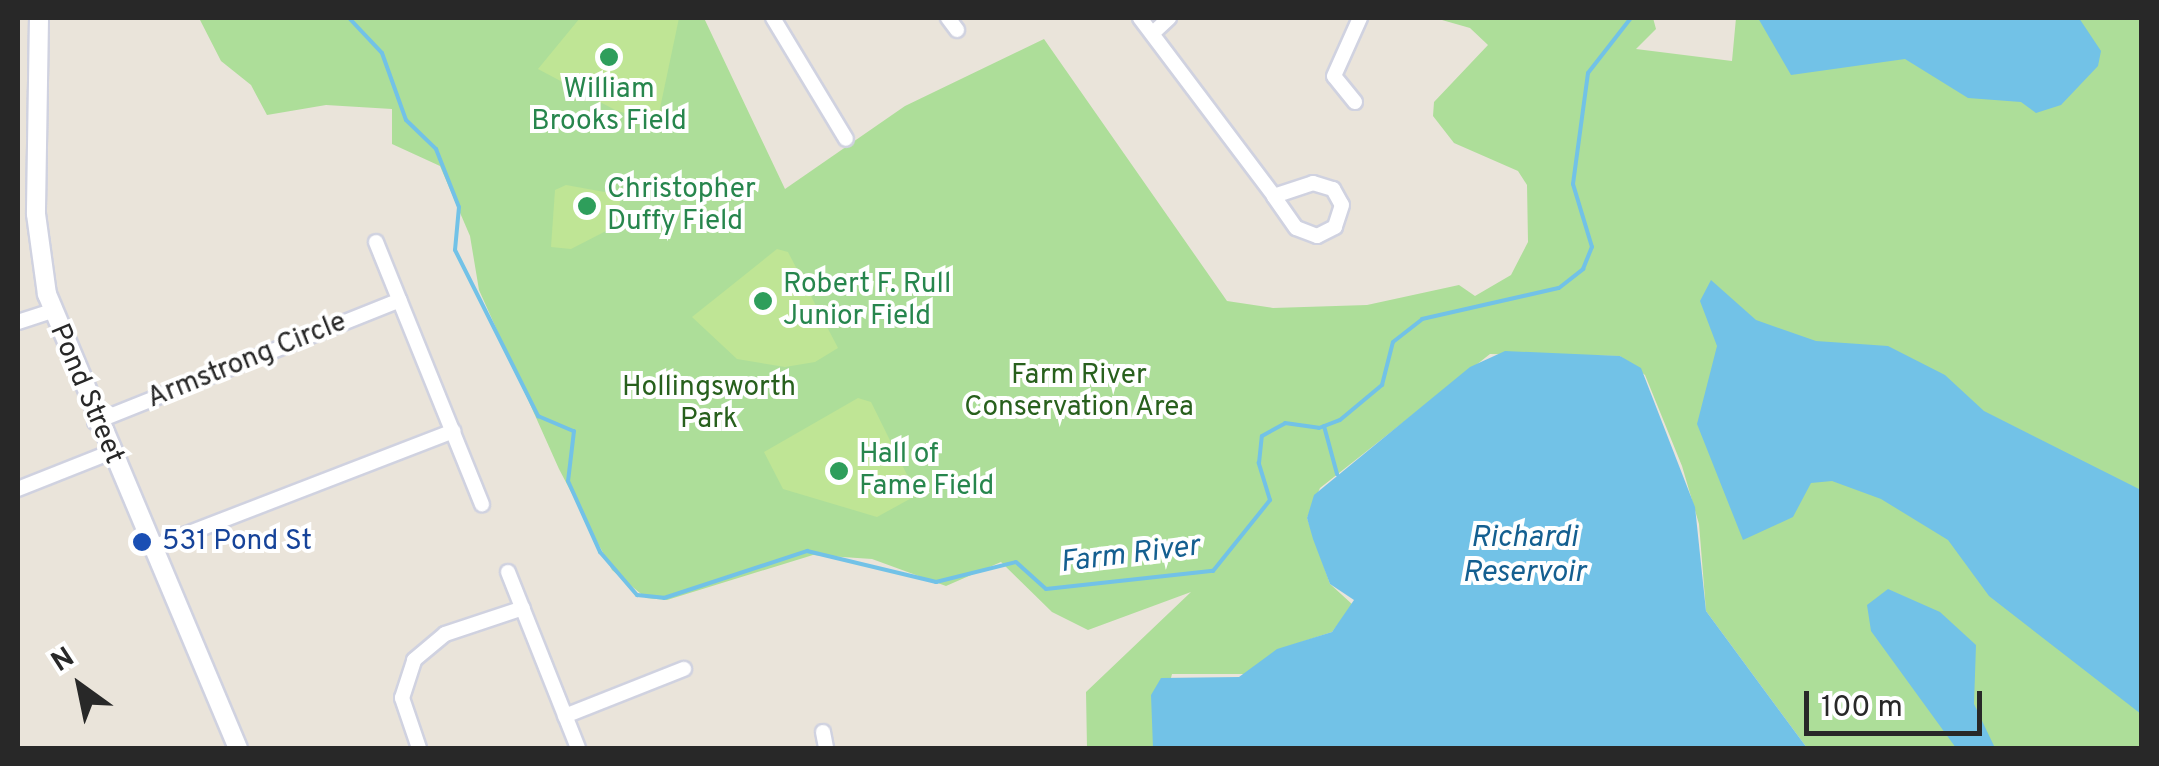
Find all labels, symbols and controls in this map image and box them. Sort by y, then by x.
marker: William Brooks Field [598,46,620,68]
place label: William Brooks Field [531,73,687,139]
place label: Christopher Duffy Field [607,173,756,239]
marker: Christopher Duffy Field [576,195,598,217]
place label: Robert F. Rull Junior Field [783,268,951,334]
marker: Robert F. Rull Junior Field [752,290,774,312]
street label: Armstrong Circle [143,306,351,416]
street label: Pond Street [41,319,131,469]
park label: Farm River Conservation Area [964,359,1194,425]
park label: Hollingsworth Park [622,371,796,437]
place label: Hall of Fame Field [859,438,994,504]
marker: Hall of Fame Field [828,460,850,482]
water label: Richardi Reservoir [1462,521,1586,592]
place label: 531 Pond St [162,525,312,559]
water label: Farm River [1058,530,1202,582]
marker: 531 Pond St [131,531,153,553]
north arrow [30,636,130,736]
text: N [45,640,82,681]
scale bar [1809,671,1986,733]
text: 100 m [1821,690,1903,727]

